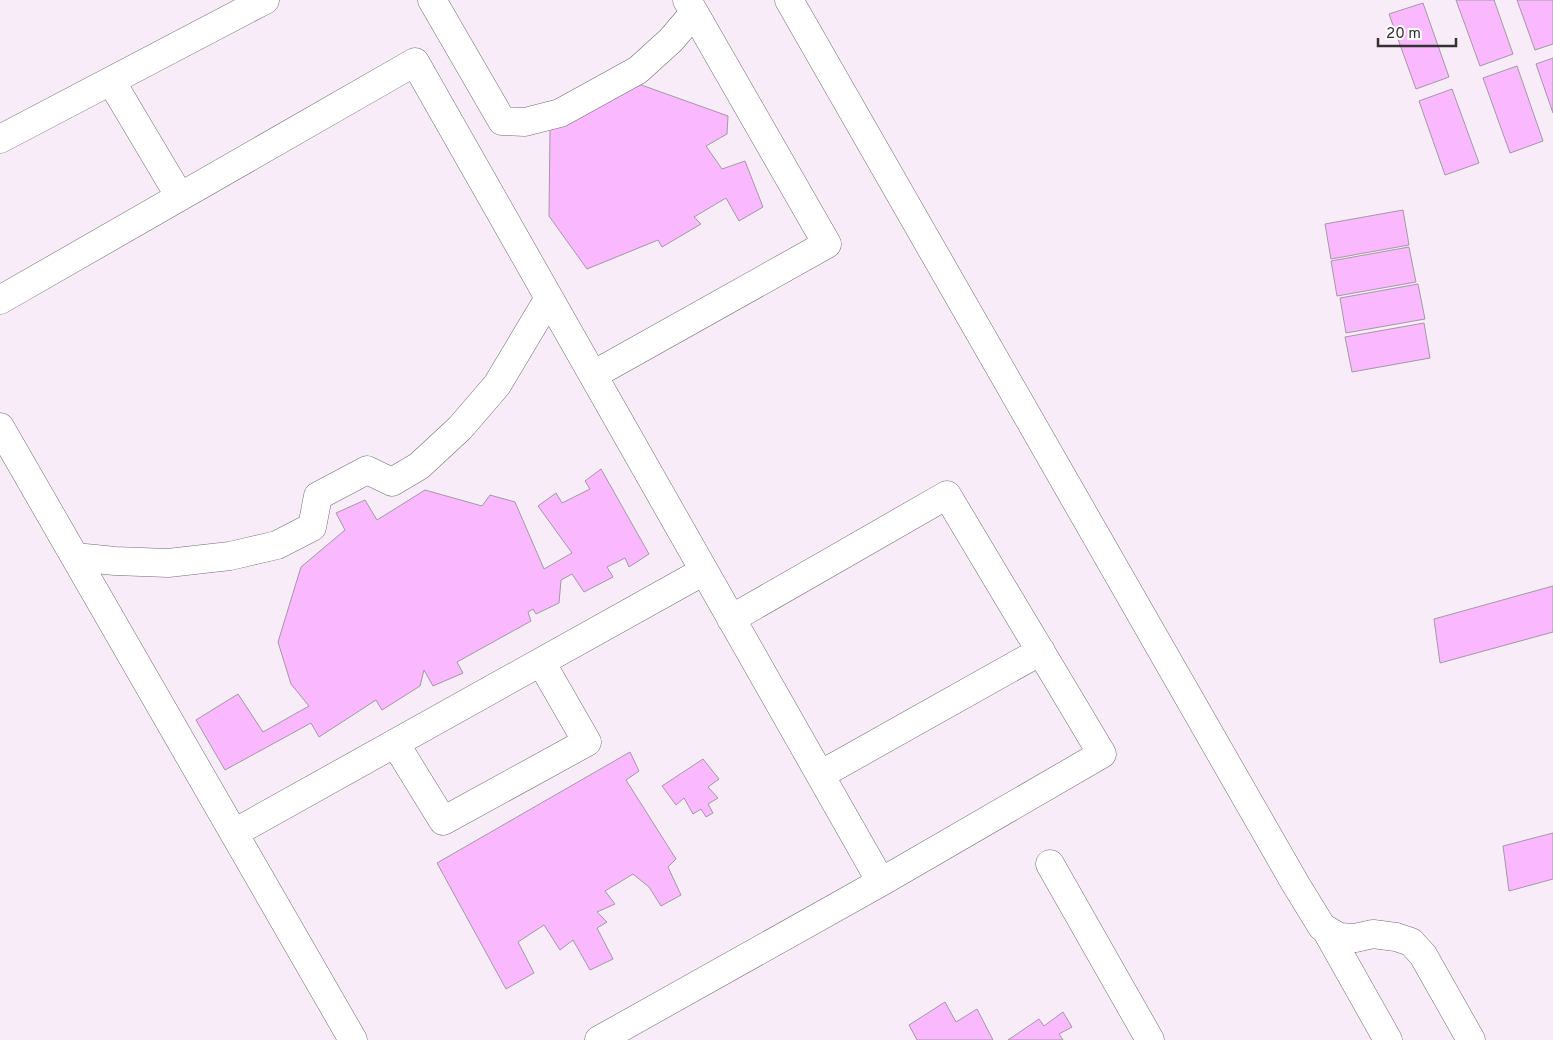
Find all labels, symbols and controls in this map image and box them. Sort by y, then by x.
scale bar [1378,15,1456,47]
text: 20 m [1386,25,1421,44]

